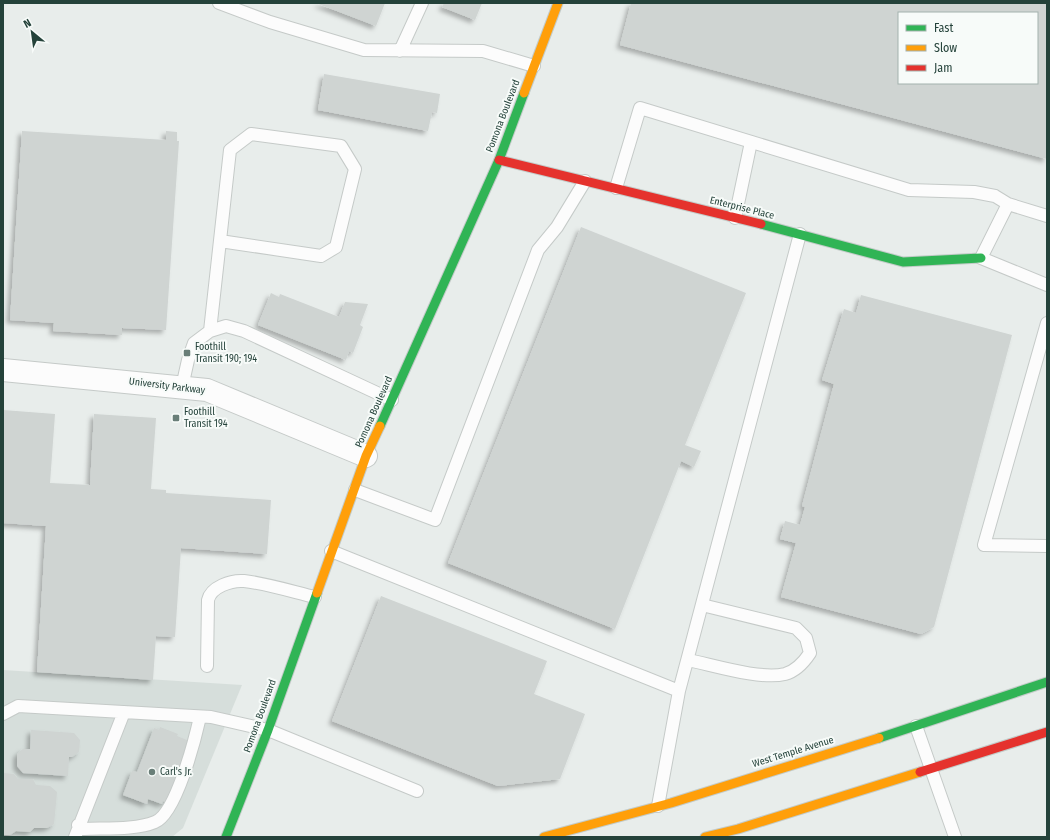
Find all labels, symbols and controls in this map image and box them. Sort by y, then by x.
north arrow [12,12,52,52]
legend [898,12,1038,84]
text: N [21,16,33,31]
text: Fast [934,21,953,35]
text: Slow [934,41,957,55]
text: Jam [934,61,952,75]
street label: Pomona Boulevard [484,78,522,154]
street label: Enterprise Place [709,194,776,222]
place label: Foothill Transit 190; 194 [195,341,257,365]
marker: Foothill Transit 190; 194 [182,348,192,358]
street label: Pomona Boulevard [353,374,395,450]
street label: University Parkway [128,375,206,397]
place label: Foothill Transit 194 [184,406,228,430]
marker: Foothill Transit 194 [171,413,181,423]
street label: Pomona Boulevard [241,678,279,754]
street label: West Temple Avenue [751,734,835,770]
place label: Carl's Jr. [160,766,192,778]
marker: Carl's Jr. [147,767,157,777]

